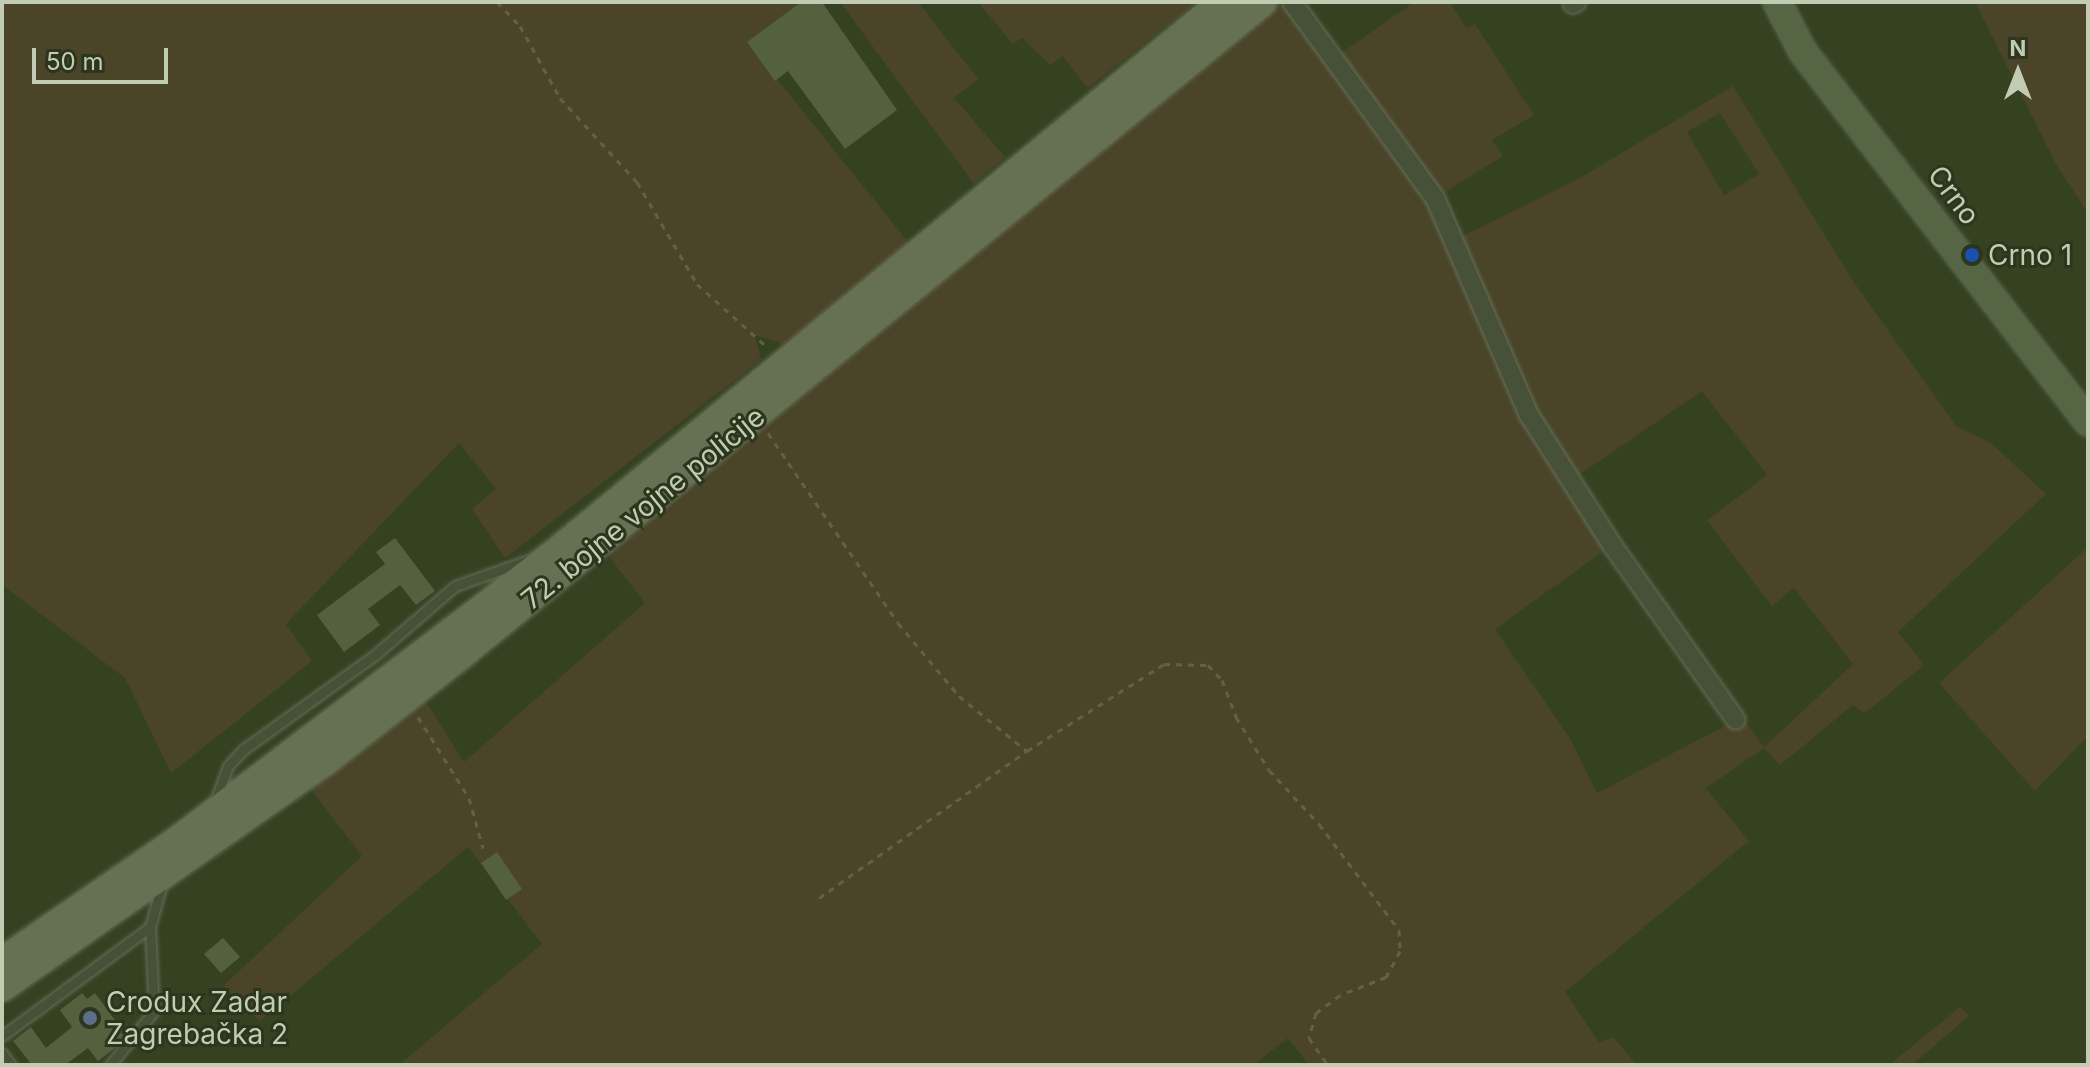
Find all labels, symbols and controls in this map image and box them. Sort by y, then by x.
scale bar [36,32,172,82]
north arrow [1978,32,2058,112]
text: N [2010,35,2026,61]
text: 50 m [46,47,104,76]
street label: Crno [1921,159,1987,231]
place label: Crno 1 [1988,238,2072,272]
marker: Crno 1 [1963,246,1981,264]
street label: 72. bojne vojne policije [515,400,771,616]
place label: Crodux Zadar Zagrebačka 2 [106,985,288,1051]
marker: Crodux Zadar Zagrebačka 2 [81,1009,99,1027]

